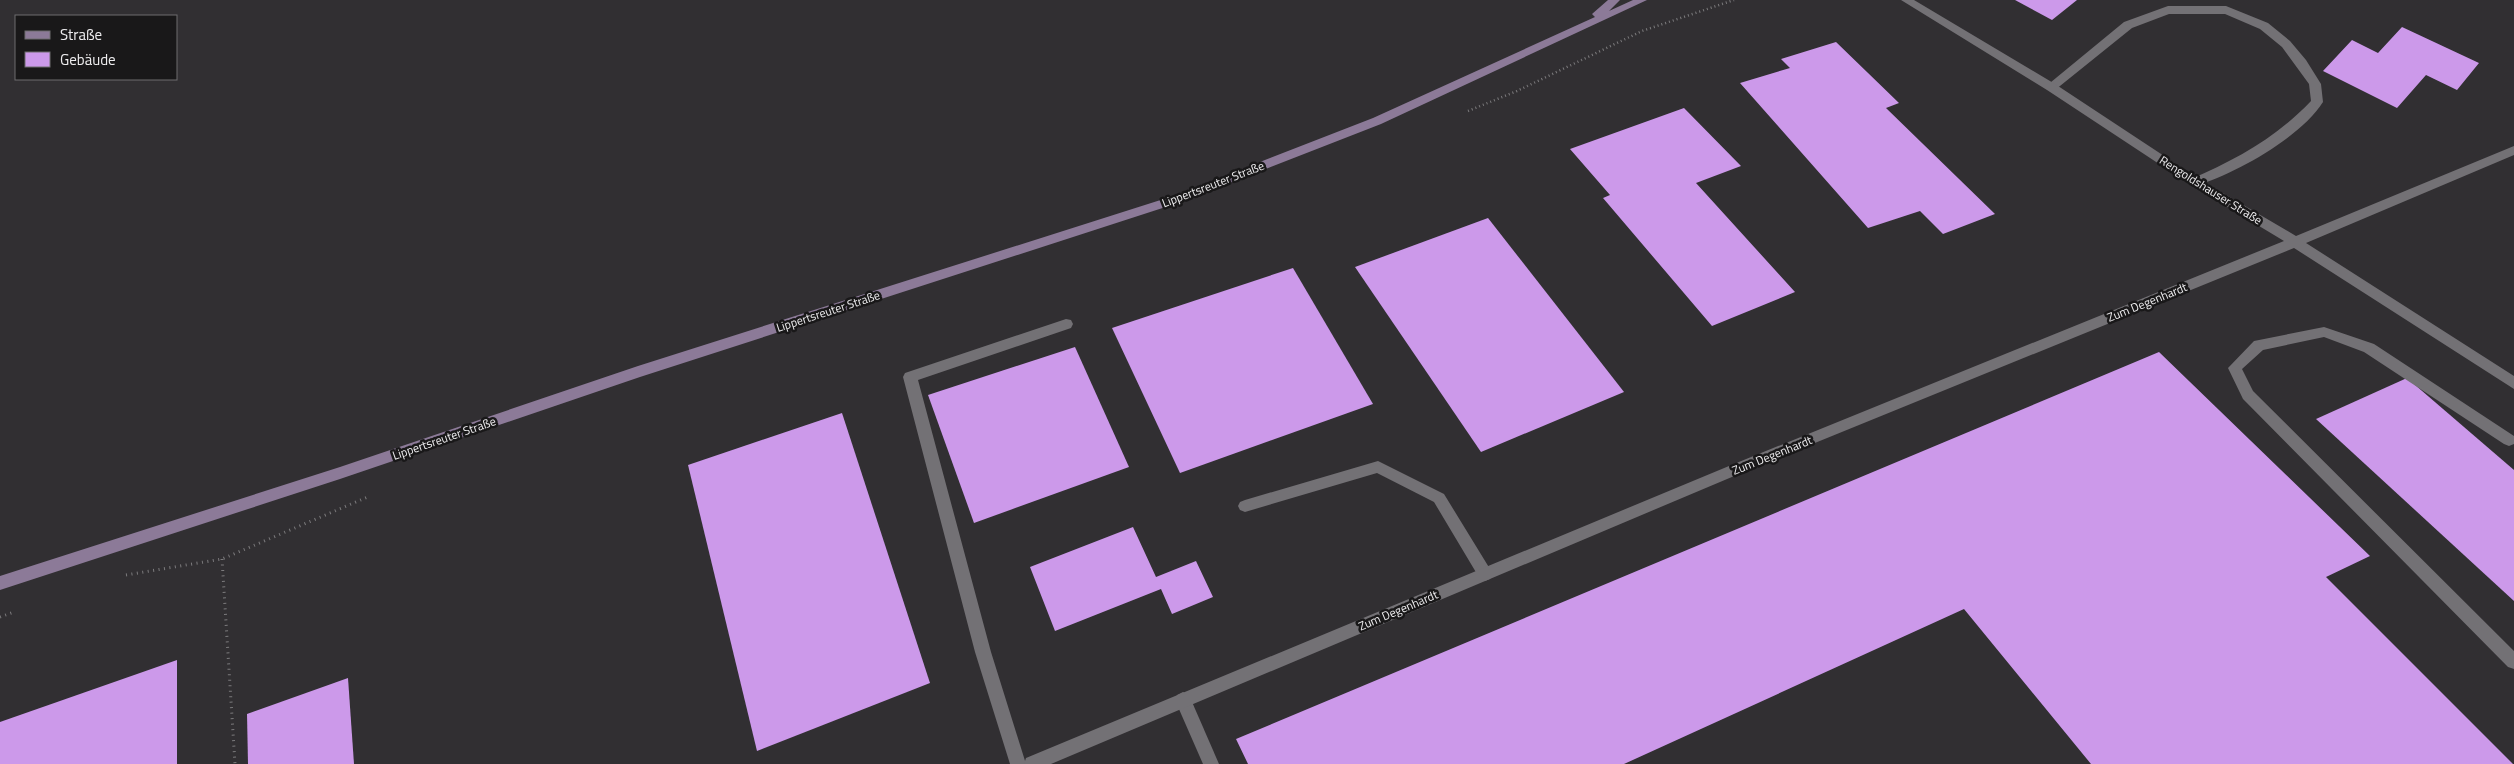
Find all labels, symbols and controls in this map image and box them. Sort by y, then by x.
legend [15,15,178,80]
text: Straße [60,23,102,46]
text: Gebäude [60,48,116,71]
street label: Rengoldshauser Straße [2156,151,2266,229]
street label: Lippertsreuter Straße [1159,156,1267,212]
street label: Zum Degenhardt [2104,277,2191,327]
street label: Lippertsreuter Straße [774,285,882,337]
street label: Lippertsreuter Straße [390,411,498,465]
street label: Zum Degenhardt [1729,430,1816,480]
street label: Zum Degenhardt [1355,584,1441,635]

